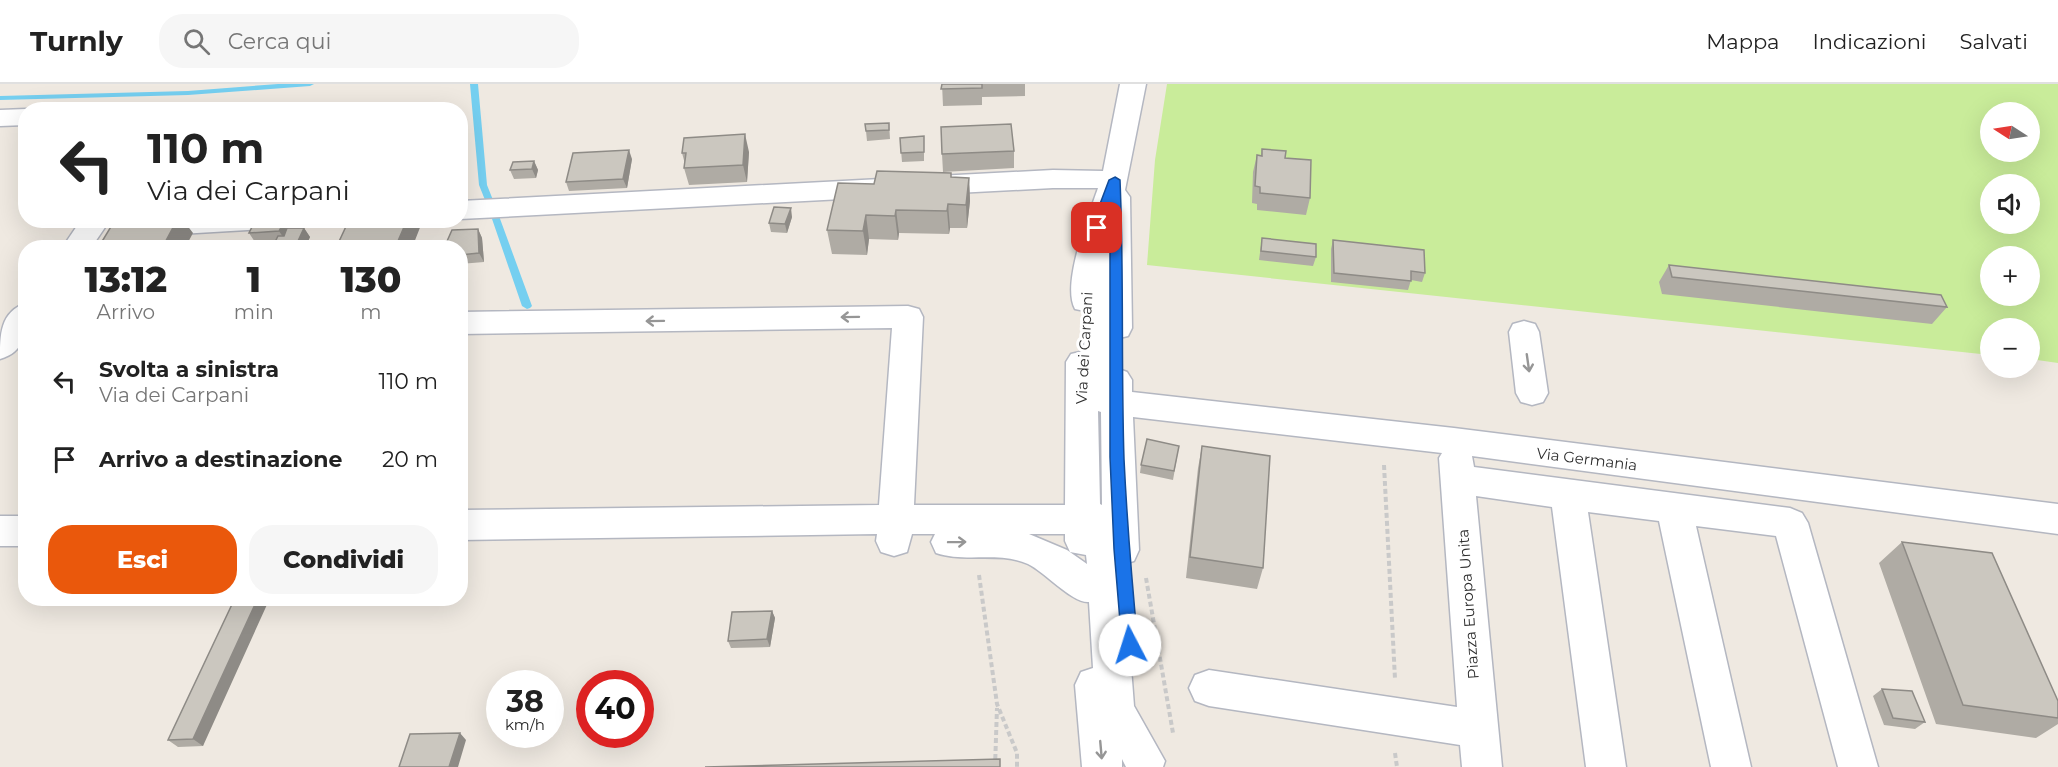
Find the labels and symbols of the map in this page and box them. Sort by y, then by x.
north arrow [1980,102,2040,162]
pin [1071,202,1122,253]
street label: Via dei Carpani [1072,291,1096,405]
one-way arrow [840,311,860,323]
one-way arrow [645,316,665,327]
one-way arrow [1523,352,1534,372]
street label: Via Germania [1536,443,1638,475]
street label: Piazza Europa Unita [1453,528,1483,680]
one-way arrow [946,536,966,548]
position arrow [1098,613,1162,677]
speed limit sign: 40 [576,670,654,748]
one-way arrow [1096,739,1107,759]

